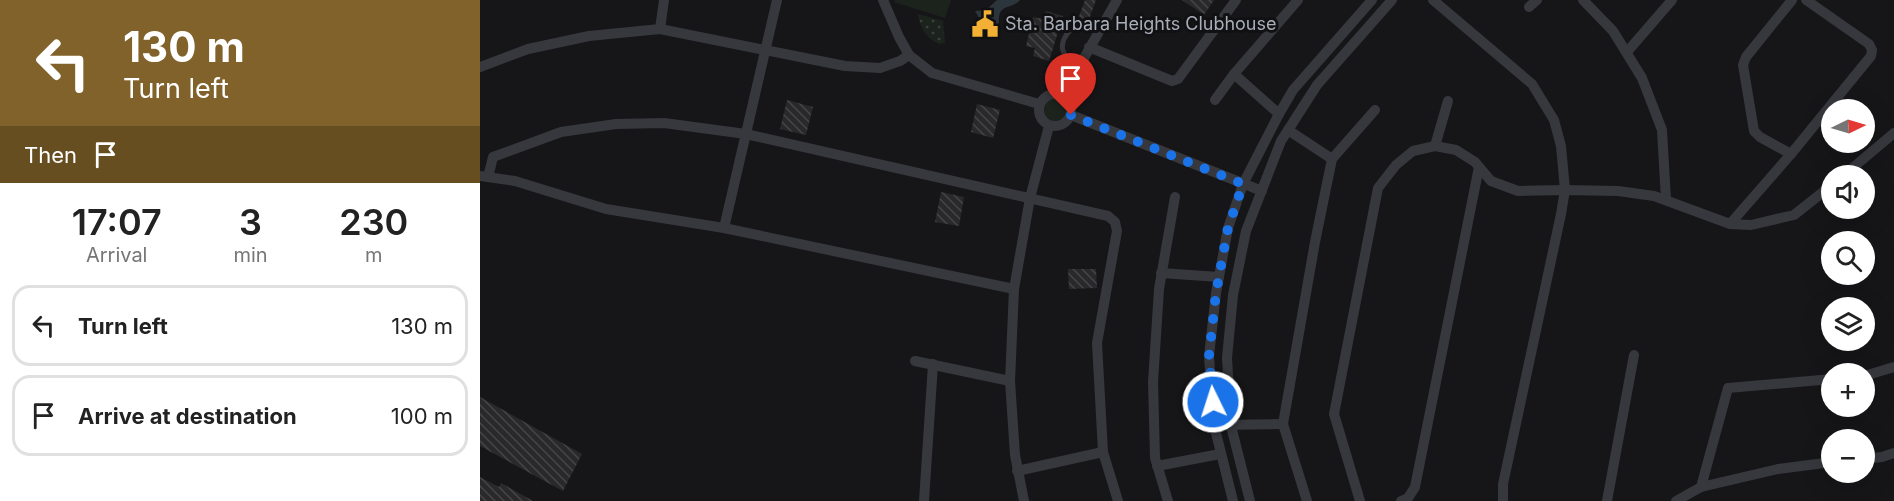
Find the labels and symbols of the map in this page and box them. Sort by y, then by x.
public building icon: Sta. Barbara Heights Clubhouse [970,9,1000,39]
place label: Sta. Barbara Heights Clubhouse [1005,13,1277,34]
pin [1045,53,1096,115]
north arrow [1821,99,1875,153]
position arrow [1181,370,1245,434]

